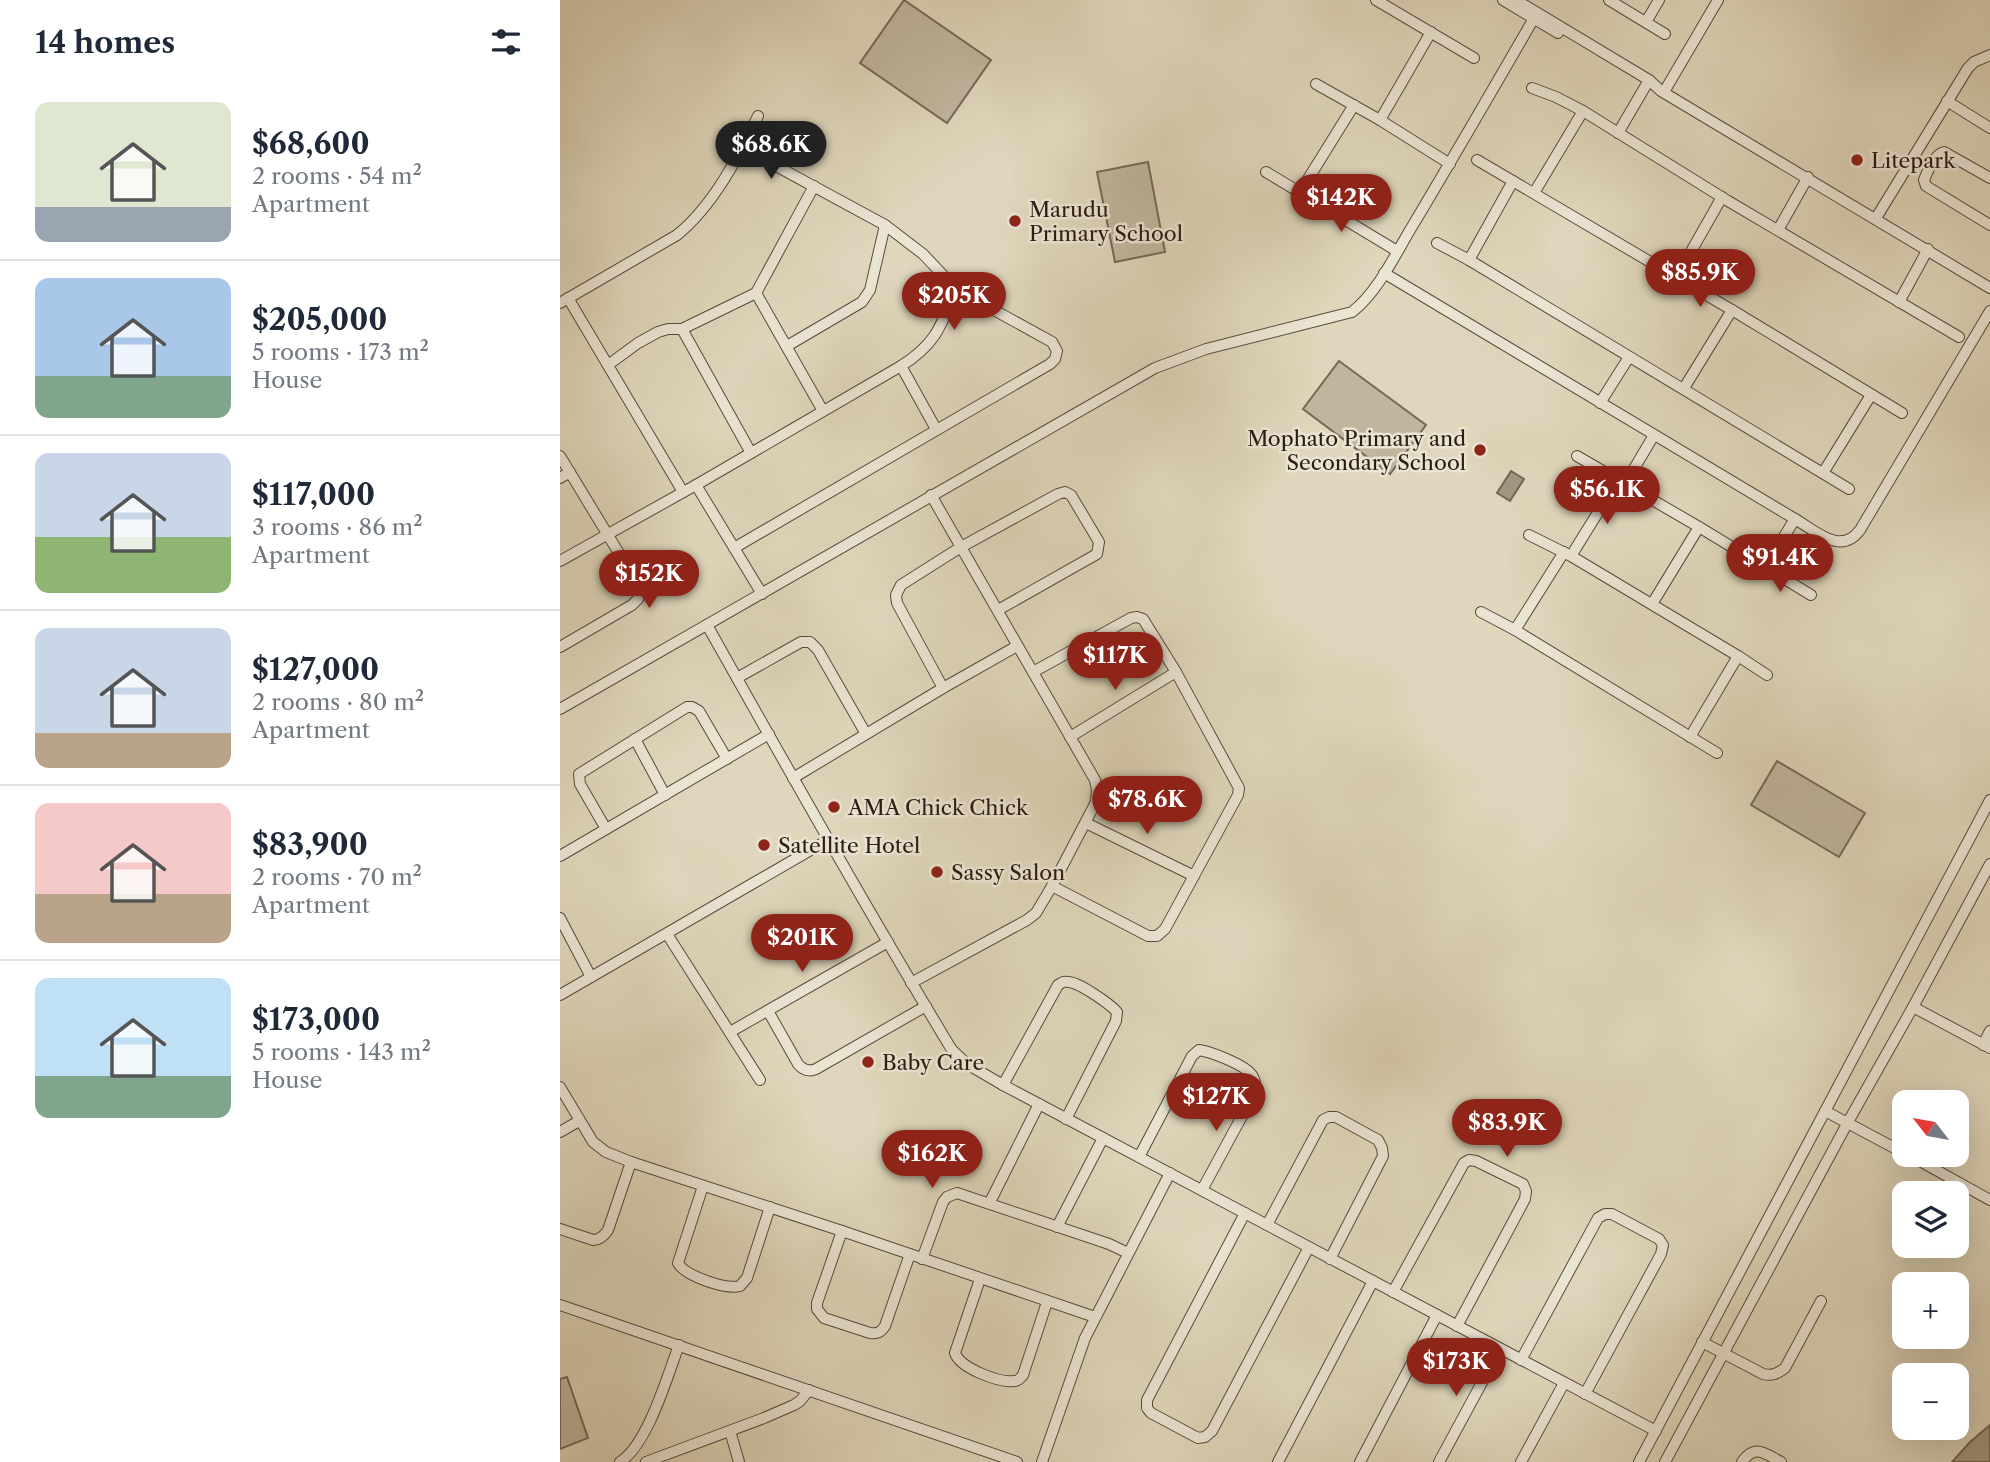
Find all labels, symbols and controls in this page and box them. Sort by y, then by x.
icon: filters [487,23,525,61]
text: 14 homes [35,24,175,61]
pin: $68.6K [714,122,828,181]
text: $68,600 [252,125,370,162]
icon: home [91,130,175,214]
text: $68.6K [731,130,811,158]
place label: Litepark [1871,148,1956,173]
marker: Litepark [1849,152,1865,168]
text: 2 rooms · 54 m² [252,162,422,190]
pin: $142K [1292,174,1390,234]
text: $142K [1307,183,1375,211]
text: Apartment [252,190,370,218]
place label: Marudu Primary School [1029,197,1183,246]
marker: Marudu Primary School [1007,213,1023,229]
pin: $85.9K [1643,250,1757,309]
text: $85.9K [1661,258,1739,286]
pin: $205K [905,272,1003,332]
text: $205K [918,281,990,309]
text: $205,000 [252,301,387,338]
icon: home [91,306,175,390]
text: 5 rooms · 173 m² [252,338,429,366]
text: House [252,366,322,394]
place label: Mophato Primary and Secondary School [1247,426,1466,475]
marker: Mophato Primary and Secondary School [1472,442,1488,458]
pin: $56.1K [1550,466,1664,526]
text: $56.1K [1570,475,1644,503]
text: $117,000 [252,476,375,513]
icon: home [91,481,175,565]
text: 3 rooms · 86 m² [252,513,423,541]
pin: $91.4K [1723,534,1837,594]
text: Apartment [252,541,370,569]
text: $91.4K [1742,543,1818,571]
pin: $152K [600,550,698,610]
text: $152K [615,559,683,587]
pin: $117K [1066,632,1164,692]
text: $117K [1083,641,1147,669]
text: $127,000 [252,651,379,688]
icon: home [91,656,175,740]
text: 2 rooms · 80 m² [252,688,424,716]
text: Apartment [252,716,370,744]
pin: $78.6K [1090,776,1204,836]
text: $78.6K [1108,785,1186,813]
place label: AMA Chick Chick [847,795,1029,820]
marker: AMA Chick Chick [826,799,842,815]
text: $83,900 [252,826,368,863]
icon: home [91,831,175,915]
place label: Satellite Hotel [778,833,920,858]
marker: Satellite Hotel [756,837,772,853]
place label: Sassy Salon [951,860,1065,885]
text: 2 rooms · 70 m² [252,863,422,891]
marker: Sassy Salon [929,864,945,880]
text: Apartment [252,891,370,919]
pin: $201K [753,914,851,974]
text: $201K [767,923,837,951]
text: $173,000 [252,1001,380,1038]
icon: home [91,1006,175,1090]
text: 5 rooms · 143 m² [252,1038,431,1066]
place label: Baby Care [882,1050,984,1075]
marker: Baby Care [860,1054,876,1070]
text: House [252,1066,322,1094]
pin: $127K [1167,1074,1265,1133]
text: $127K [1182,1082,1250,1110]
north arrow [1892,1090,1969,1167]
map controls [1892,1090,1969,1440]
pin: $83.9K [1450,1100,1564,1159]
text: $83.9K [1468,1108,1546,1136]
pin: $162K [883,1130,981,1190]
text: $162K [898,1139,966,1167]
button: layers [1892,1181,1969,1258]
button: + [1892,1272,1969,1349]
pin: $173K [1407,1338,1505,1398]
text: $173K [1423,1347,1489,1375]
button: − [1892,1363,1969,1440]

